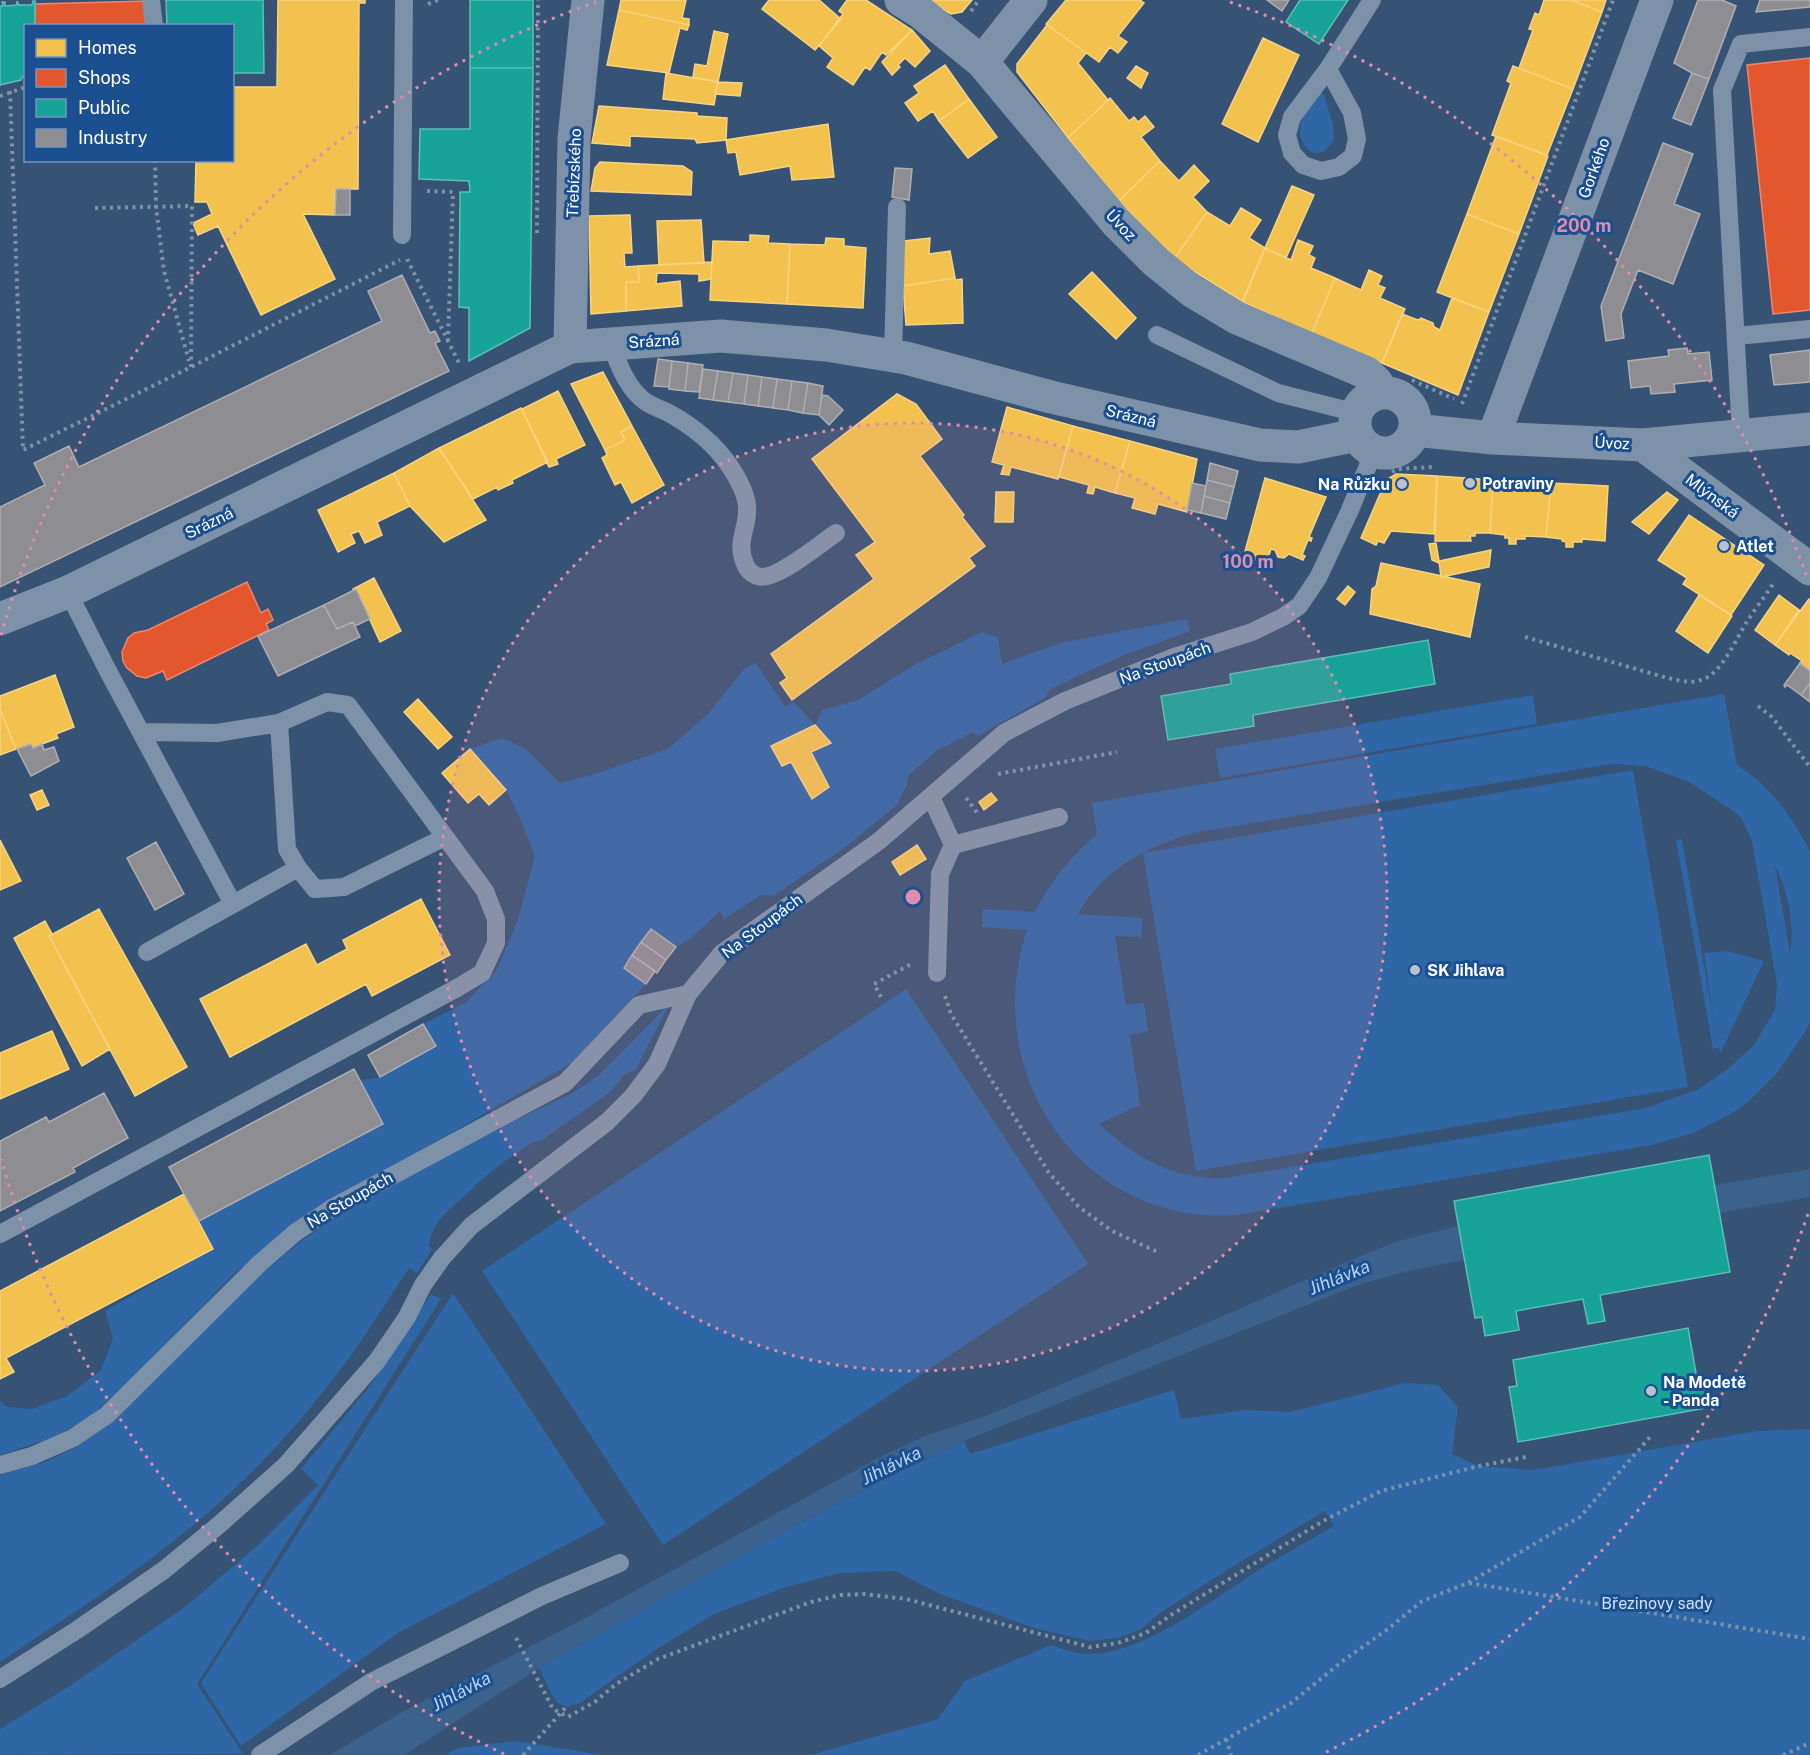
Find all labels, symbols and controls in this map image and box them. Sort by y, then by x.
legend [24,24,234,162]
text: Homes [78,37,137,58]
text: Shops [78,67,130,88]
text: Public [78,97,130,118]
text: Industry [78,127,148,148]
street label: Třebízského [563,128,585,218]
street label: Gorkého [1574,135,1614,201]
street label: Úvoz [1102,205,1141,245]
text: 200 m [1557,215,1611,236]
street label: Srázná [628,330,680,352]
street label: Srázná [1104,401,1158,431]
street label: Úvoz [1594,432,1631,453]
street label: Mlýnská [1681,470,1743,522]
place label: Potraviny [1482,474,1554,493]
place label: Na Růžku [1318,475,1390,494]
marker: Potraviny [1463,476,1477,490]
marker: Na Růžku [1395,477,1409,491]
street label: Srázná [182,503,236,543]
place label: Atlet [1736,537,1774,556]
marker: Atlet [1717,539,1731,553]
text: 100 m [1222,551,1274,572]
street label: Na Stoupách [1117,638,1213,688]
centre of rings [903,887,923,907]
street label: Na Stoupách [718,890,806,962]
place label: SK Jihlava [1427,961,1504,980]
marker: SK Jihlava [1408,963,1422,977]
street label: Na Stoupách [304,1168,396,1232]
water label: Jihlávka [1305,1255,1373,1299]
place label: Na Modetě - Panda [1663,1373,1746,1410]
marker: Na Modetě - Panda [1644,1384,1658,1398]
water label: Jihlávka [858,1442,924,1488]
park label: Březinovy sady [1601,1594,1713,1613]
water label: Jihlávka [428,1667,494,1715]

